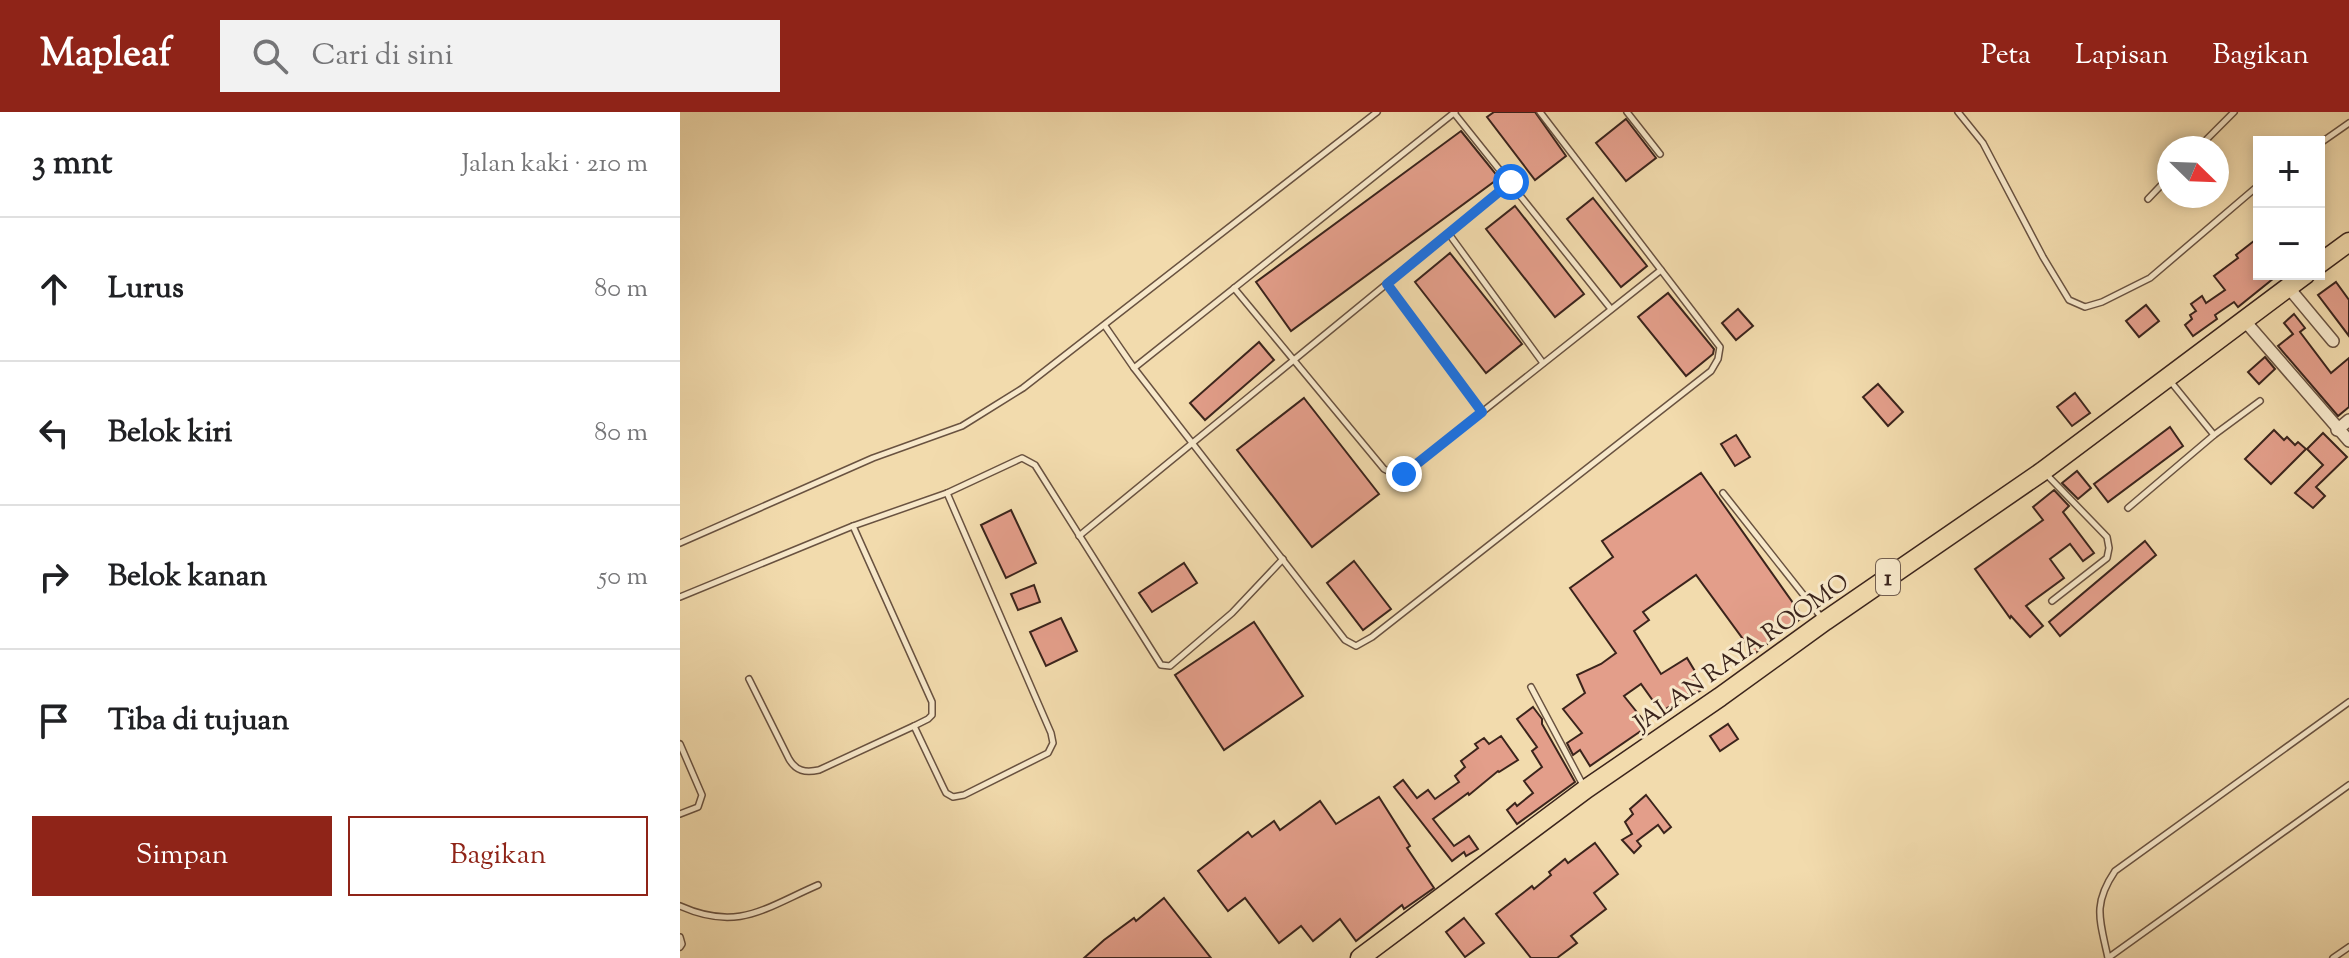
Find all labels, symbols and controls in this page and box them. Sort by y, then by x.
search box [220,20,780,92]
text: Mapleaf [40,29,172,83]
icon: search [248,34,292,78]
text: Cari di sini [312,35,453,78]
text: Peta [1981,36,2031,76]
text: Lapisan [2075,36,2169,76]
text: Bagikan [2213,36,2309,76]
north arrow [2157,136,2229,208]
map controls [2253,136,2325,280]
button: + [2253,136,2325,208]
text: 3 mnt [32,140,112,189]
text: Jalan kaki · 210 m [461,146,648,183]
route start [1493,164,1529,200]
button: − [2253,208,2325,280]
icon: ahead [32,267,76,311]
text: Lurus [108,268,184,311]
text: 80 m [594,271,648,308]
icon: left [32,411,76,455]
text: Belok kiri [108,412,232,455]
text: 80 m [594,415,648,452]
route end [1386,456,1422,492]
icon: right [32,555,76,599]
text: Belok kanan [108,556,267,599]
text: 50 m [598,559,648,596]
road number: 1 [1876,559,1900,595]
street label: JALAN RAYA ROOMO [1626,566,1857,742]
icon: arrive [32,699,76,743]
text: Tiba di tujuan [108,700,289,743]
button: Simpan [32,816,332,896]
button: Bagikan [348,816,648,896]

